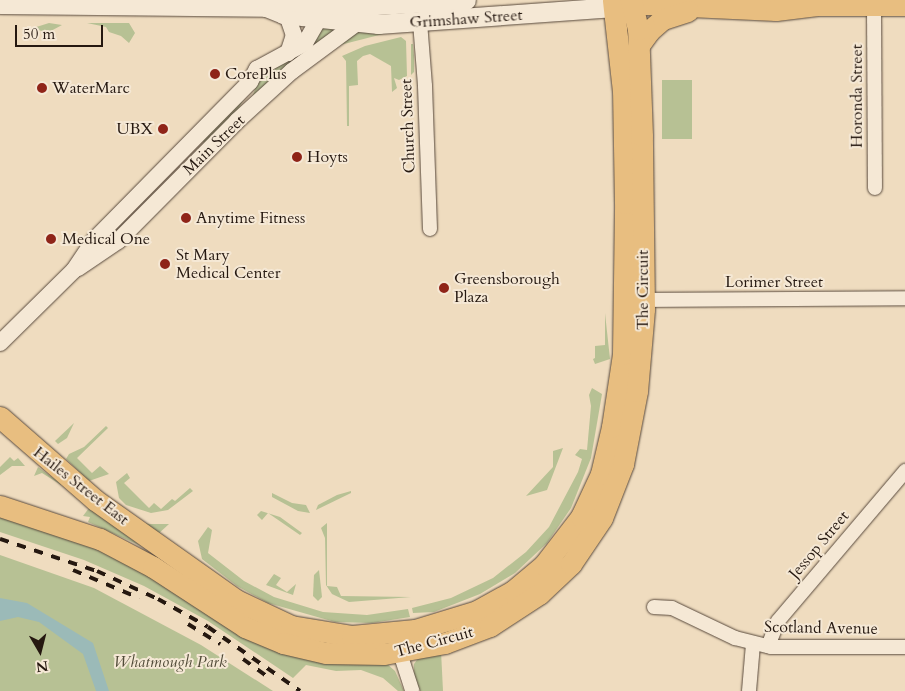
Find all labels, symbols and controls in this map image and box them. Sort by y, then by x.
street label: Grimshaw Street [409,5,523,33]
scale bar [18,15,105,47]
text: 50 m [23,24,55,44]
street label: Horonda Street [847,44,867,148]
place label: CorePlus [225,64,287,84]
marker: CorePlus [209,68,221,80]
place label: WaterMarc [52,78,130,98]
street label: Church Street [397,78,419,174]
marker: WaterMarc [36,82,48,94]
street label: Main Street [179,111,249,179]
place label: UBX [116,119,153,139]
marker: UBX [157,123,169,135]
place label: Hoyts [307,147,348,167]
marker: Hoyts [291,151,303,163]
place label: Anytime Fitness [196,208,305,228]
marker: Anytime Fitness [180,212,192,224]
place label: Medical One [62,229,150,249]
marker: Medical One [44,232,58,246]
place label: St Mary Medical Center [176,245,281,283]
street label: The Circuit [633,250,653,330]
marker: St Mary Medical Center [158,257,172,271]
place label: Greensborough Plaza [454,269,560,307]
street label: Lorimer Street [725,272,823,292]
marker: Greensborough Plaza [438,282,450,294]
street label: Hailes Street East [29,443,133,529]
street label: Jessop Street [785,507,853,583]
street label: Scotland Avenue [764,617,878,639]
street label: The Circuit [393,622,475,662]
north arrow [15,626,65,676]
park label: Whatmough Park [113,652,227,672]
text: N [35,656,49,677]

